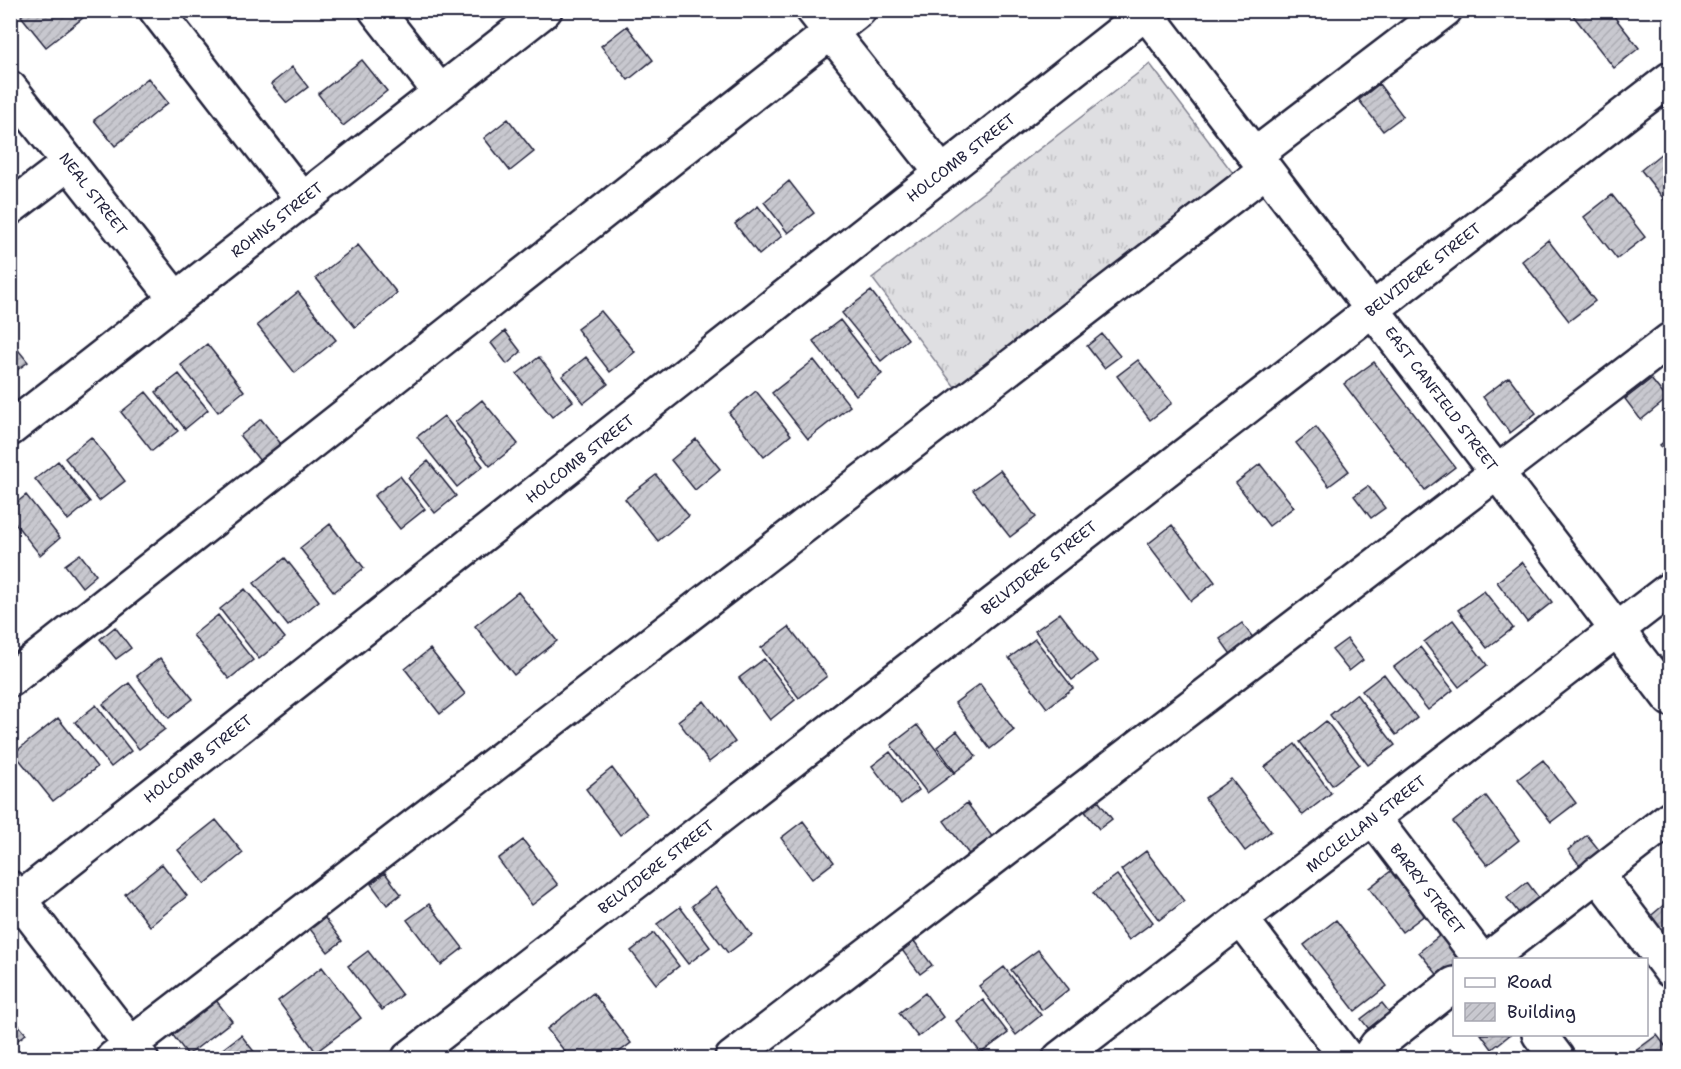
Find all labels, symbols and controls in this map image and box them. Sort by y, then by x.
street label: HOLCOMB STREET [903,109,1019,207]
street label: NEAL STREET [54,149,132,239]
street label: ROHNS STREET [227,178,327,262]
street label: BELVIDERE STREET [1361,218,1485,322]
street label: EAST CANFIELD STREET [1380,322,1502,476]
street label: HOLCOMB STREET [522,410,638,508]
street label: BELVIDERE STREET [977,516,1101,620]
street label: HOLCOMB STREET [140,710,256,808]
street label: MCCLELLAN STREET [1302,771,1430,877]
street label: BELVIDERE STREET [594,815,718,919]
street label: BARRY STREET [1385,840,1469,938]
legend [1453,958,1648,1036]
text: Road [1507,970,1552,994]
text: Building [1507,1000,1576,1024]

